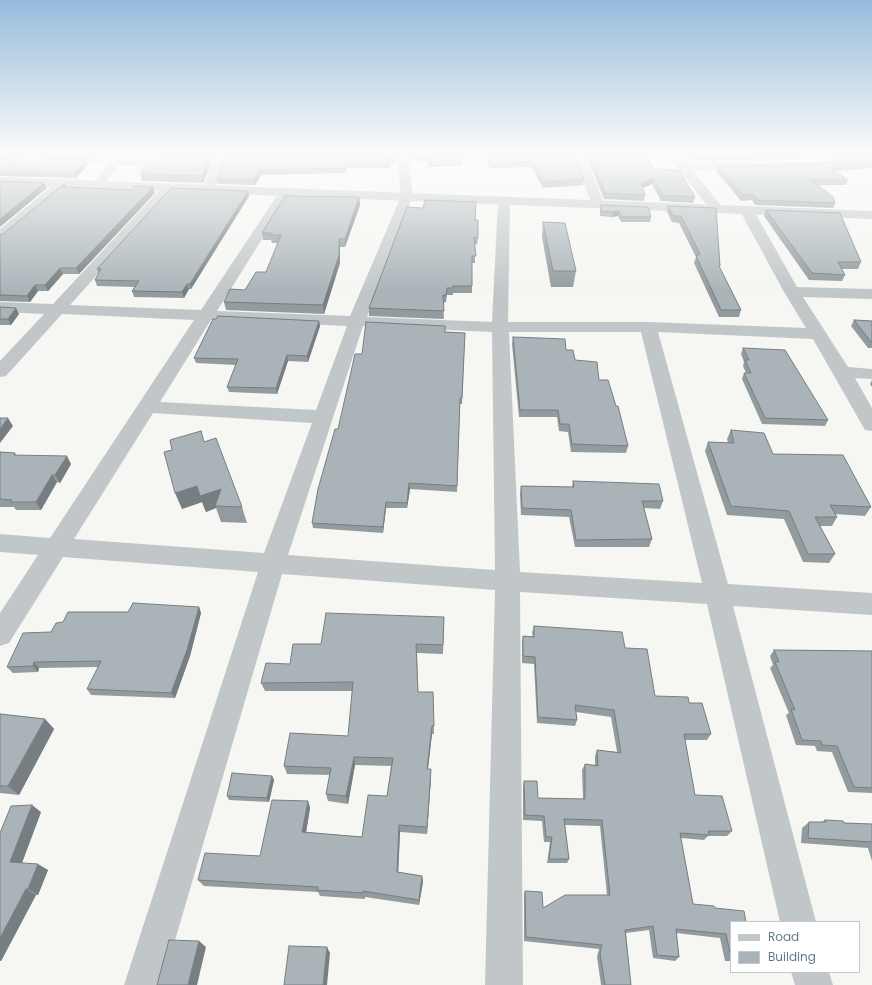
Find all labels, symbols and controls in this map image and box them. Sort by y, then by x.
legend [730,921,860,973]
text: Road [768,928,799,945]
text: Building [768,948,816,965]

